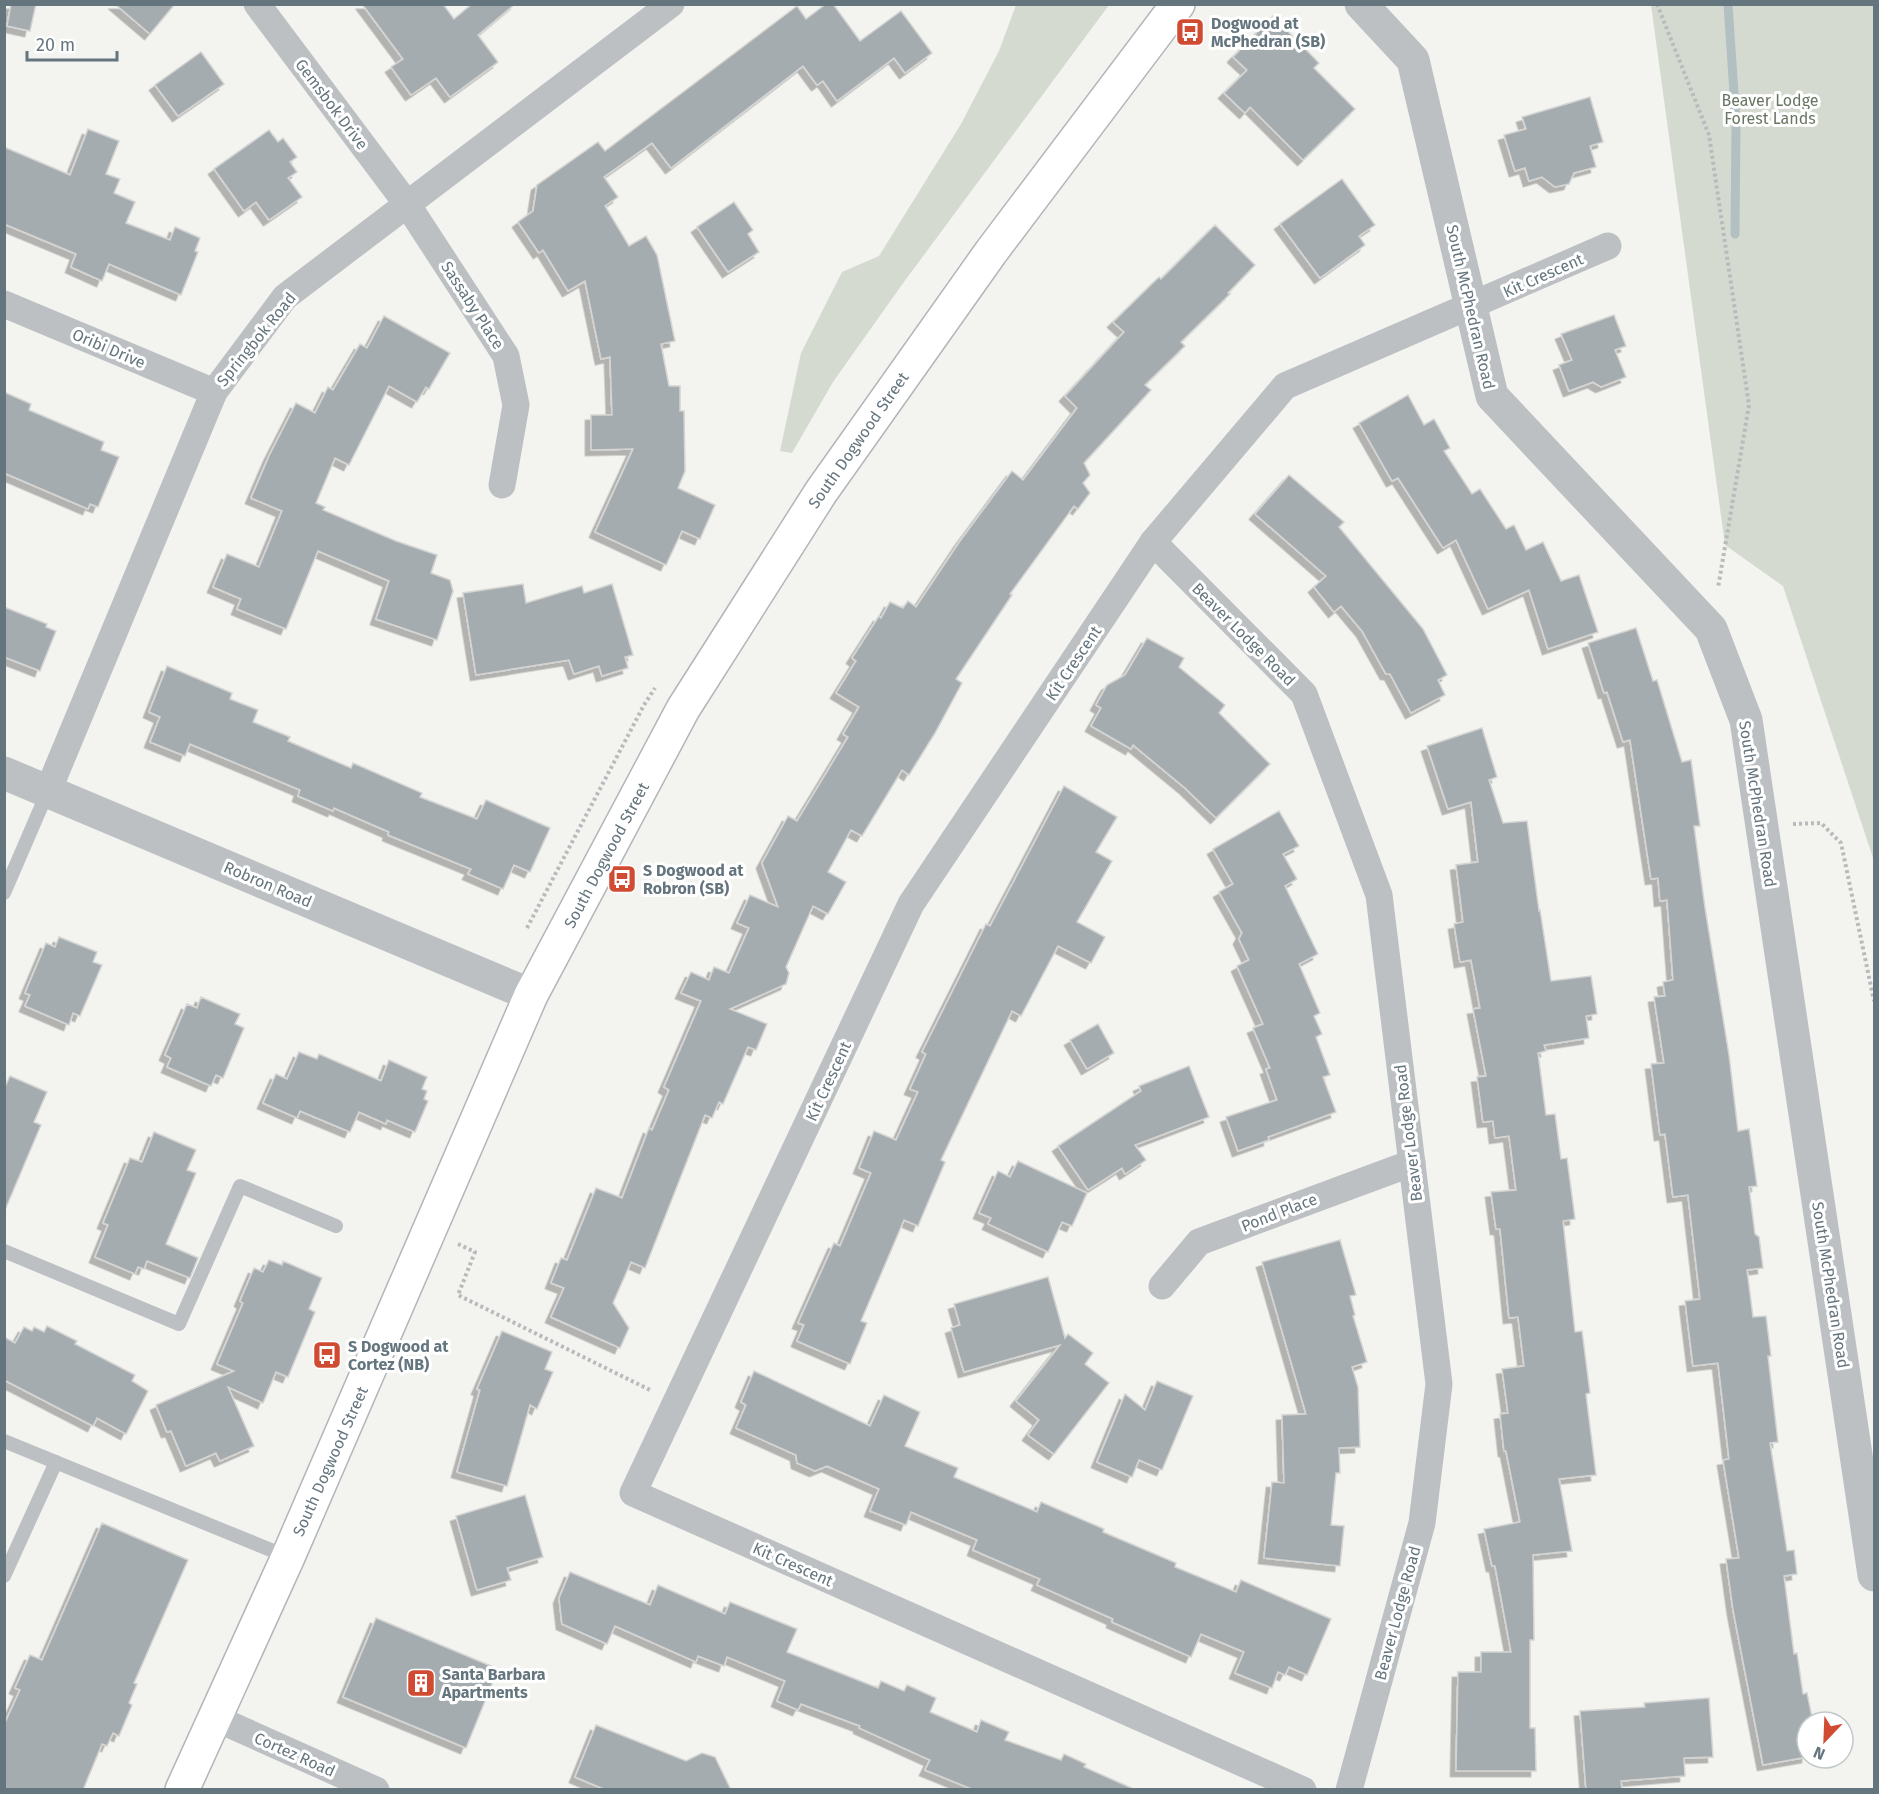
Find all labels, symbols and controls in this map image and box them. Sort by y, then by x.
place label: Dogwood at McPhedran (SB) [1211,14,1325,51]
bus stop icon: Dogwood at McPhedran (SB) [1174,16,1206,48]
scale bar [27,24,117,62]
text: 20 m [36,34,75,56]
street label: Gemsbok Drive [291,55,372,153]
park label: Beaver Lodge Forest Lands [1722,91,1818,128]
street label: South McPhedran Road [1442,223,1499,391]
street label: Kit Crescent [1500,249,1586,302]
street label: Sassaby Place [437,258,508,353]
street label: Springbok Road [213,289,300,390]
street label: Oribi Drive [69,325,148,372]
street label: South Dogwood Street [804,368,913,512]
street label: Beaver Lodge Road [1188,579,1299,690]
street label: Kit Crescent [1042,622,1105,704]
street label: South McPhedran Road [1735,719,1780,889]
street label: South Dogwood Street [560,779,653,931]
street label: Robron Road [221,857,315,912]
place label: S Dogwood at Robron (SB) [643,861,744,898]
bus stop icon: S Dogwood at Robron (SB) [606,863,638,895]
street label: Kit Crescent [802,1038,855,1124]
street label: Beaver Lodge Road [1391,1063,1426,1203]
street label: Pond Place [1239,1189,1320,1236]
street label: South McPhedran Road [1808,1200,1853,1370]
place label: S Dogwood at Cortez (NB) [348,1337,449,1374]
bus stop icon: S Dogwood at Cortez (NB) [311,1339,343,1371]
street label: South Dogwood Street [289,1383,372,1539]
street label: Kit Crescent [750,1538,836,1591]
street label: Beaver Lodge Road [1370,1544,1425,1682]
place label: Santa Barbara Apartments [441,1665,546,1702]
building icon: Santa Barbara Apartments [405,1667,437,1699]
north arrow [1795,1710,1855,1770]
street label: Cortez Road [251,1728,338,1781]
text: N [1811,1743,1828,1764]

